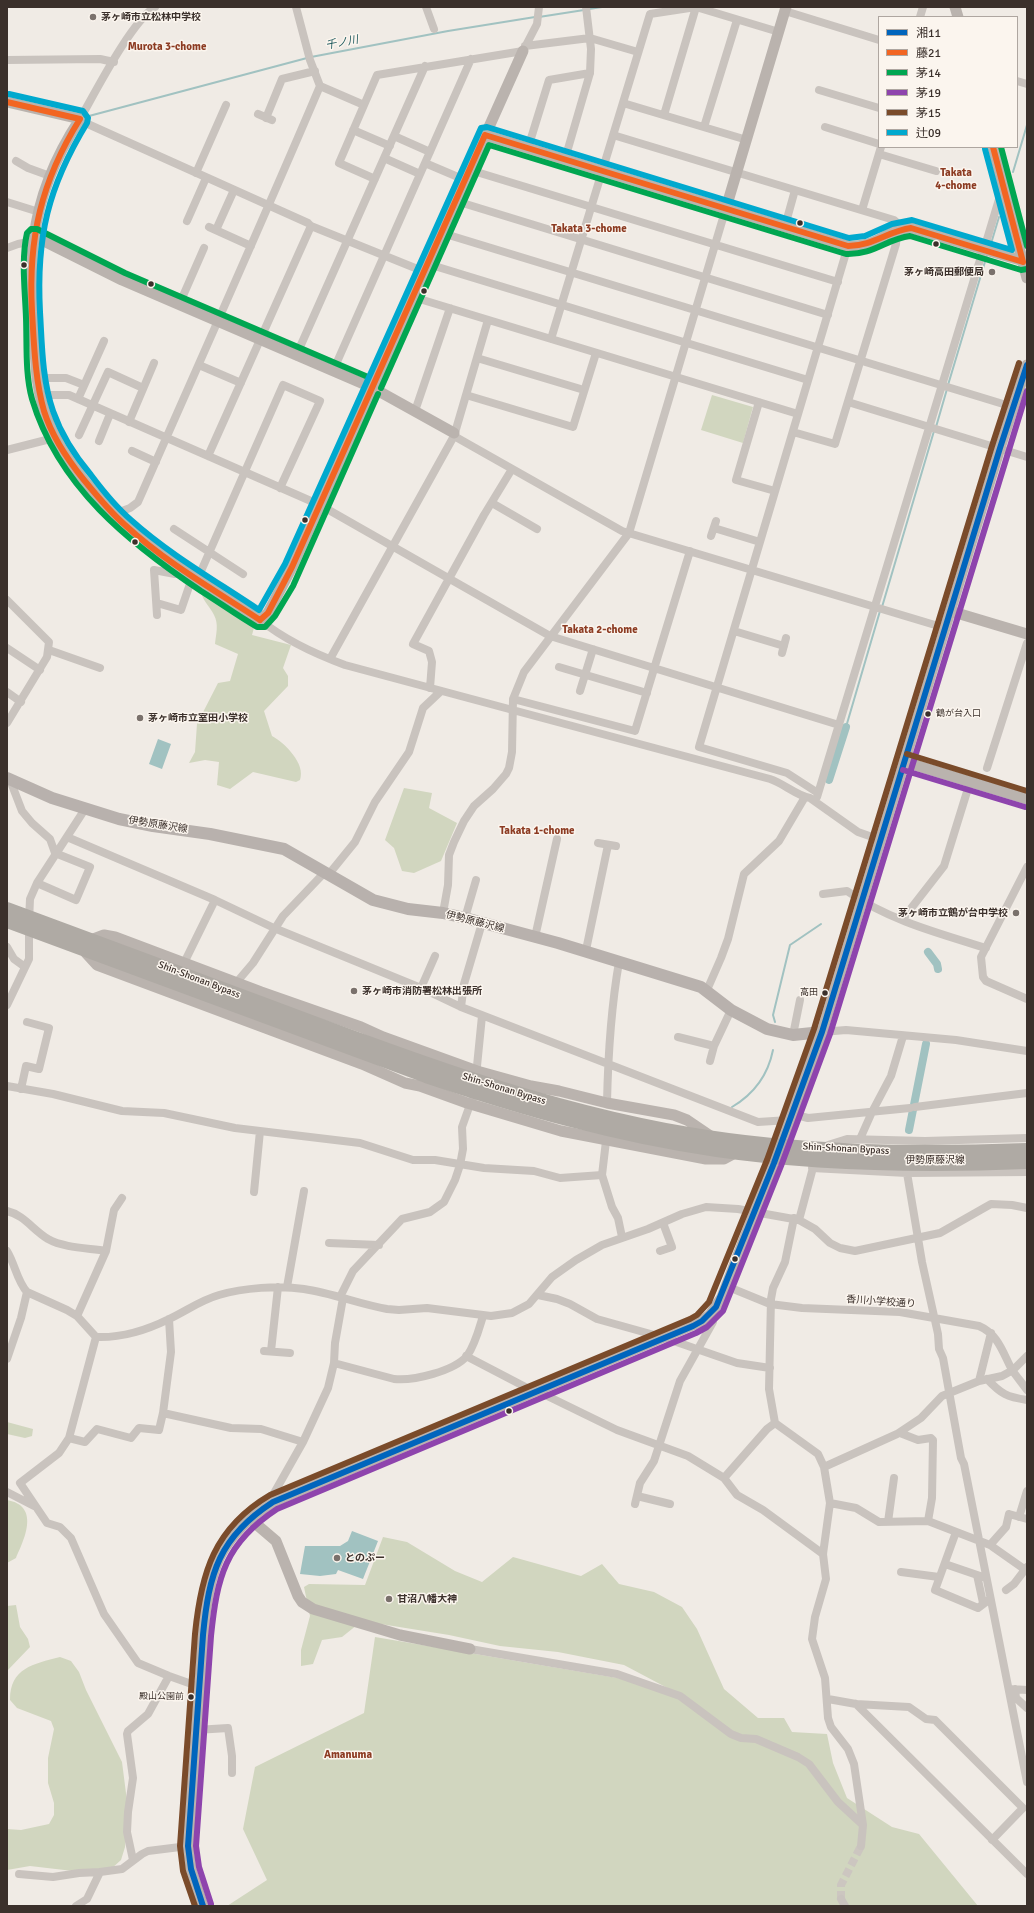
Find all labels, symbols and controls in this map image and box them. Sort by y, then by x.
place label: 茅ヶ崎市立松林中学校 [101,11,201,23]
marker: 茅ヶ崎市立松林中学校 [88,12,98,22]
legend [878,16,1018,148]
text: 湘11 [916,26,941,41]
water label: 千ノ川 [325,33,359,53]
district label: Murota 3-chome [128,40,206,54]
text: 藤21 [916,46,941,61]
text: 茅14 [916,66,941,81]
text: 茅19 [916,86,941,101]
text: 茅15 [916,106,941,121]
text: 辻09 [916,126,941,141]
district label: Takata 4-chome [935,166,977,192]
unlabelled marker [795,218,805,228]
district label: Takata 3-chome [551,222,627,236]
unlabelled marker [931,239,941,249]
unlabelled marker [19,260,29,270]
place label: 茅ヶ崎高田郵便局 [904,266,984,278]
marker: 茅ヶ崎高田郵便局 [987,267,997,277]
unlabelled marker [146,279,156,289]
unlabelled marker [419,286,429,296]
unlabelled marker [300,515,310,525]
unlabelled marker [130,537,140,547]
district label: Takata 2-chome [562,623,638,637]
marker: 鶴が台入口 [923,709,933,719]
place label: 鶴が台入口 [936,709,981,719]
place label: 茅ヶ崎市立室田小学校 [148,712,248,724]
marker: 茅ヶ崎市立室田小学校 [135,713,145,723]
street label: 伊勢原藤沢線 [127,814,189,836]
district label: Takata 1-chome [499,824,575,838]
place label: 茅ヶ崎市立鶴が台中学校 [898,907,1008,919]
marker: 茅ヶ崎市立鶴が台中学校 [1011,908,1021,918]
street label: 伊勢原藤沢線 [444,909,506,935]
street label: Shin-Shonan Bypass [156,959,242,1001]
place label: 茅ヶ崎市消防署松林出張所 [362,985,482,997]
marker: 茅ヶ崎市消防署松林出張所 [349,986,359,996]
place label: 高田 [800,988,818,998]
marker: 高田 [820,988,830,998]
street label: Shin-Shonan Bypass [461,1071,547,1107]
street label: Shin-Shonan Bypass [802,1141,890,1157]
street label: 伊勢原藤沢線 [905,1154,965,1166]
unlabelled marker [730,1254,740,1264]
street label: 香川小学校通り [846,1294,916,1310]
unlabelled marker [504,1406,514,1416]
place label: とのぷー [345,1552,385,1564]
marker: とのぷー [332,1553,342,1563]
place label: 甘沼八幡大神 [397,1593,457,1605]
marker: 甘沼八幡大神 [384,1594,394,1604]
place label: 殿山公園前 [139,1692,184,1702]
marker: 殿山公園前 [186,1692,196,1702]
district label: Amanuma [324,1748,372,1762]

